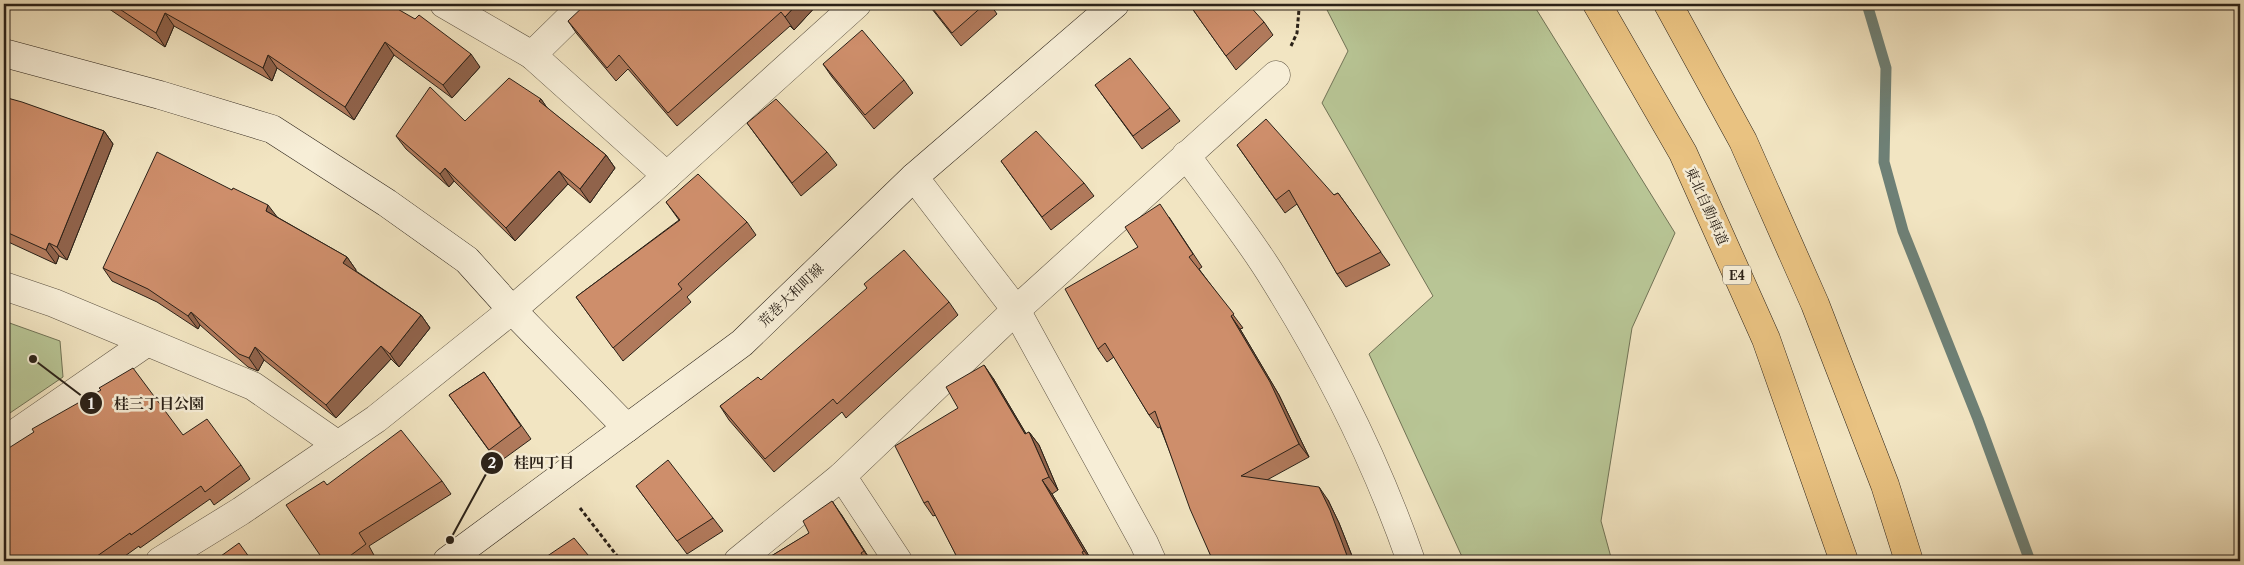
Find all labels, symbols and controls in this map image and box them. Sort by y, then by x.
street label: 東北自動車道 [1682,164,1732,248]
street label: 荒巻大和町線 [755,259,827,331]
road number: E4 [1723,266,1751,284]
callout: 桂三丁目公園 [79,388,214,418]
text: 1 [88,394,95,413]
text: 桂三丁目公園 [114,394,204,413]
callout: 桂四丁目 [479,448,584,478]
text: 2 [488,453,497,472]
text: 桂四丁目 [514,453,574,472]

